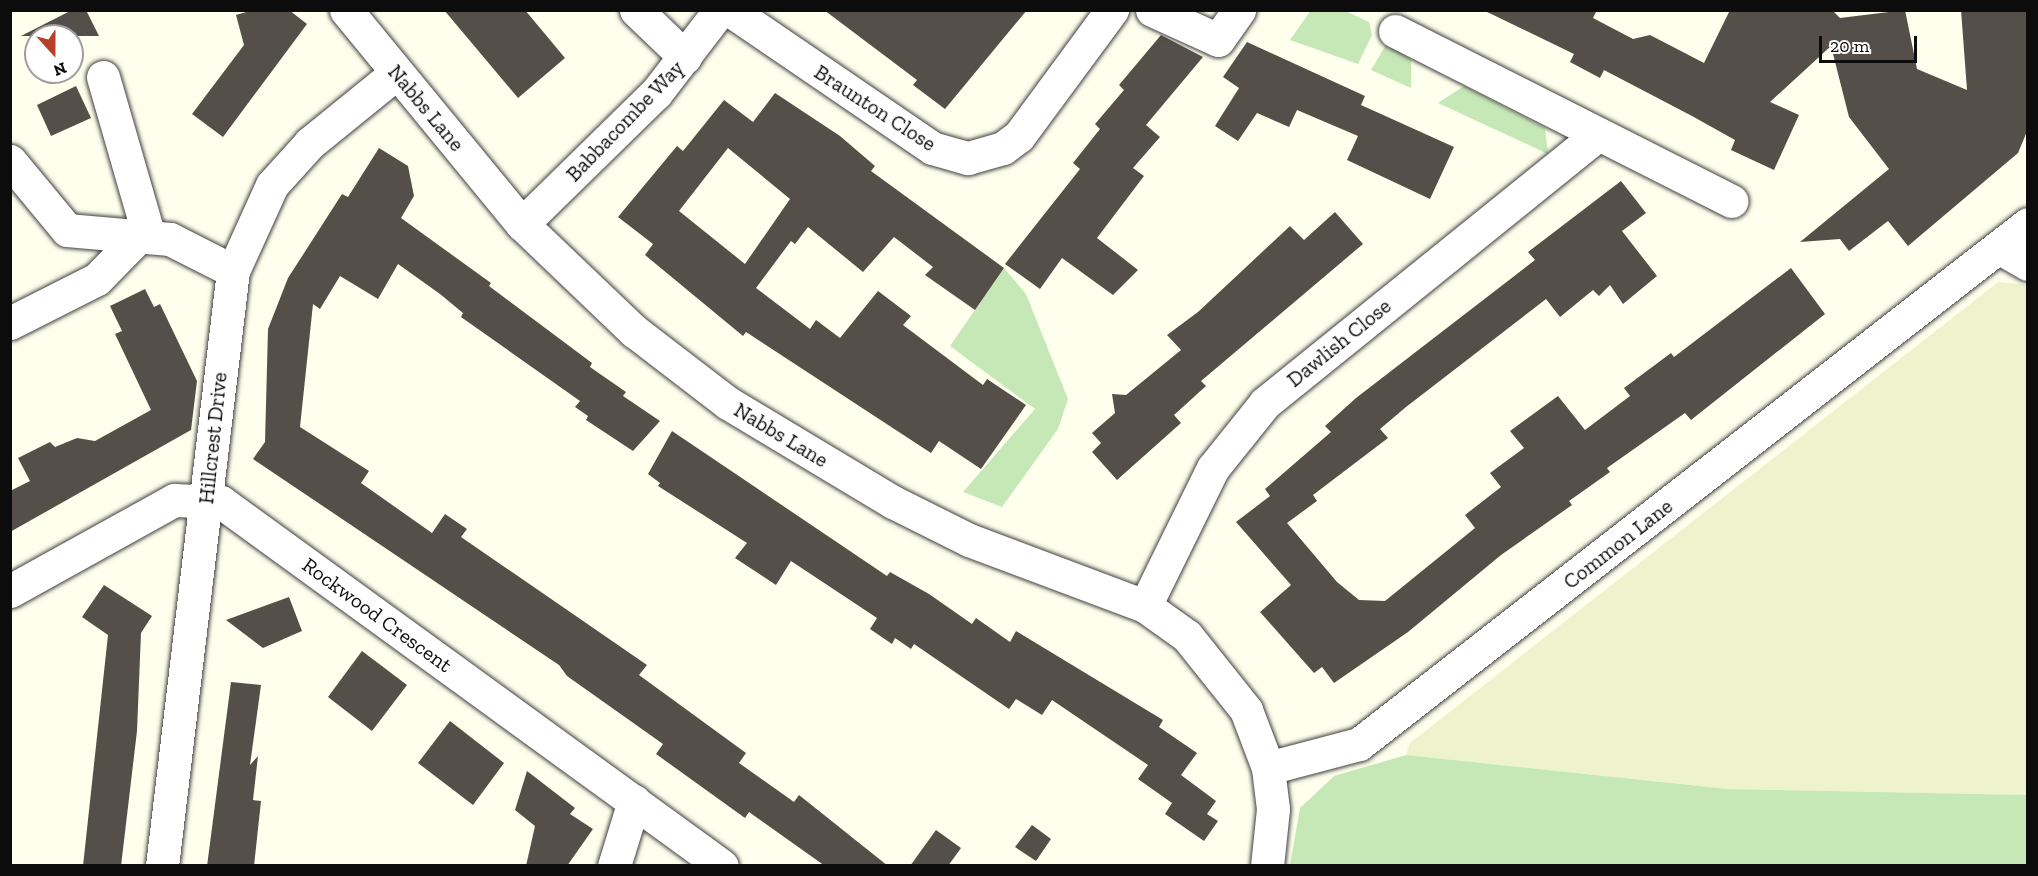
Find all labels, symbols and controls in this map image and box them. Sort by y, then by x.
north arrow [24,24,84,84]
scale bar [1822,24,1920,62]
text: 20 m [1830,35,1869,57]
street label: Babbacombe Way [561,55,689,187]
text: N [51,58,69,80]
street label: Braunton Close [810,59,940,157]
street label: Nabbs Lane [383,60,469,156]
street label: Dawlish Close [1282,293,1396,393]
street label: Hillcrest Drive [194,371,232,505]
street label: Nabbs Lane [730,397,832,473]
street label: Common Lane [1558,494,1678,594]
street label: Rockwood Crescent [297,552,457,678]

